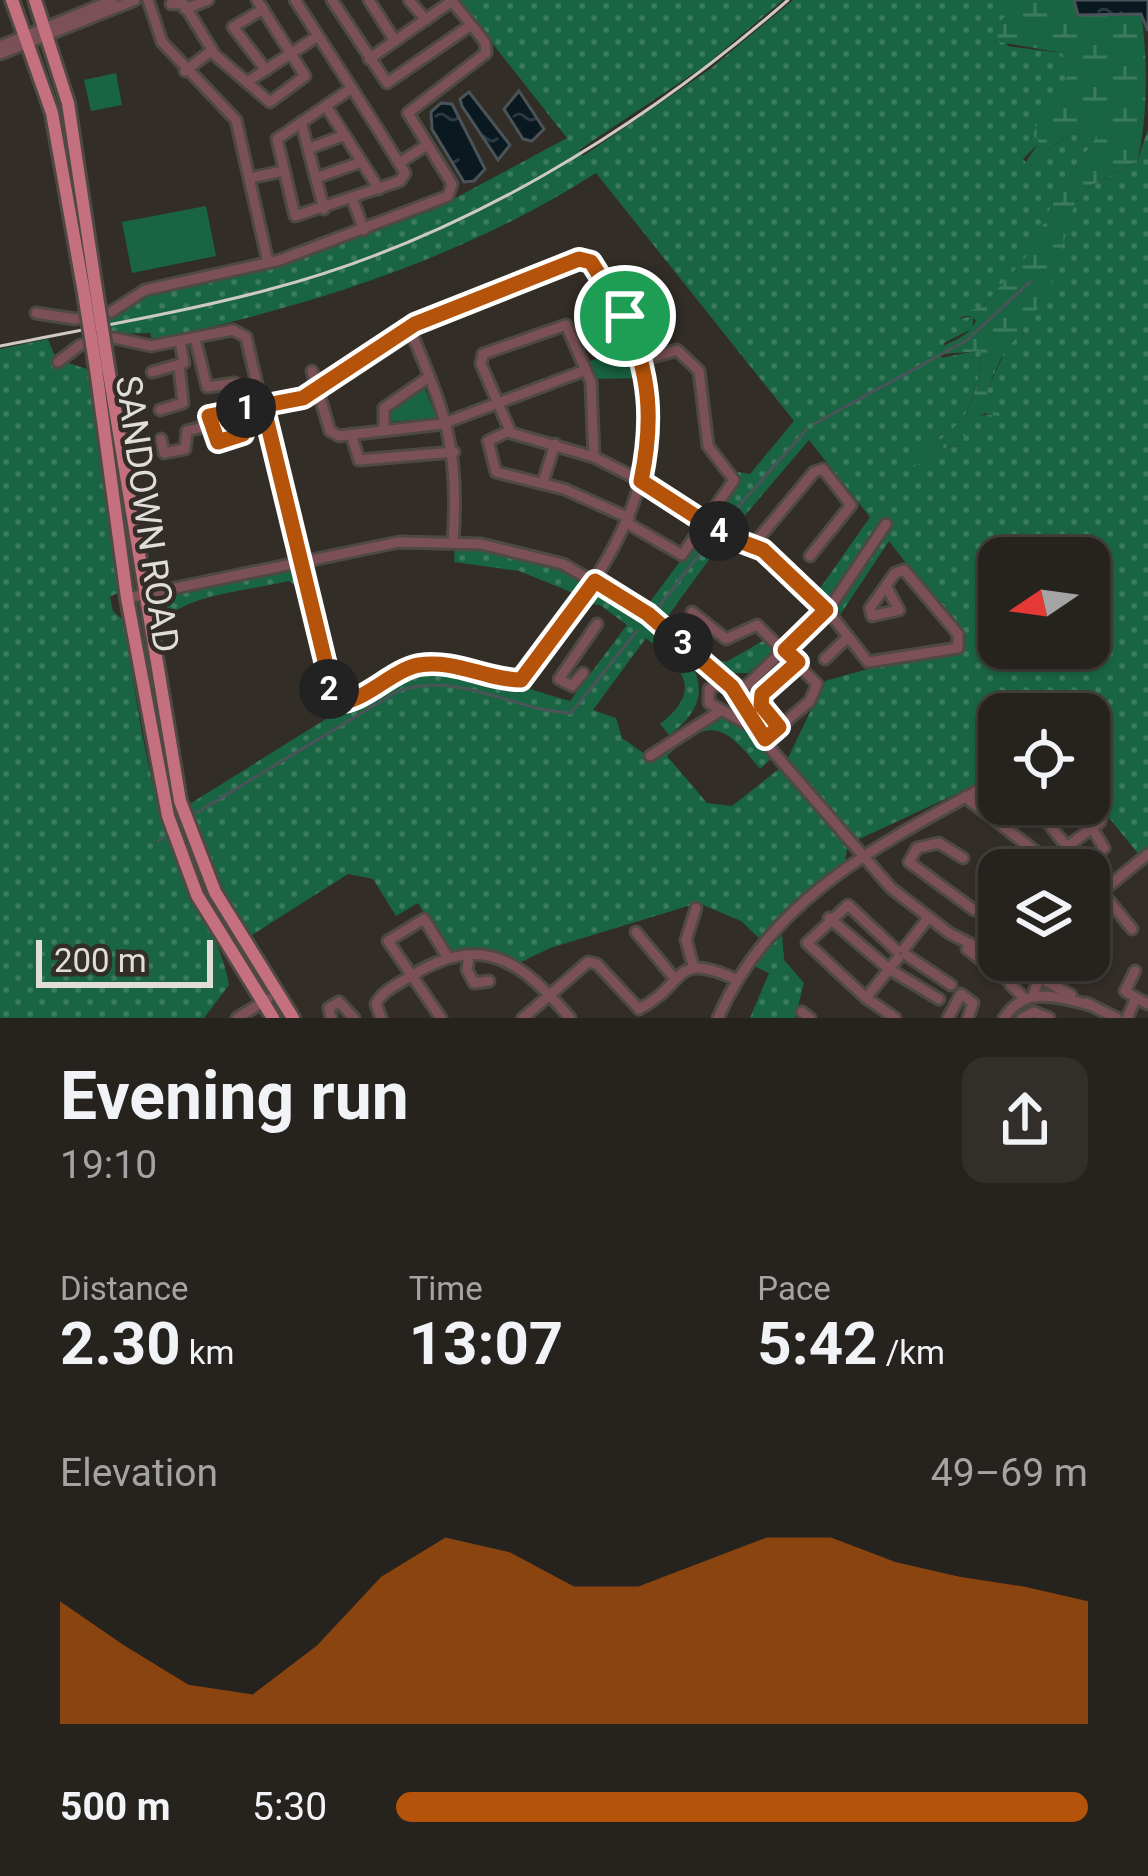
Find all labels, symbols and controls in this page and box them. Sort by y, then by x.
pin [574,265,676,367]
icon: arrive [592,283,658,349]
street label: SANDOWN ROAD [107,373,187,655]
pin: 1 [216,378,276,438]
text: 1 [237,388,255,427]
pin: 4 [689,501,749,561]
text: 4 [710,511,728,550]
north arrow [978,537,1110,669]
map controls [978,537,1110,981]
pin: 3 [653,613,713,673]
text: 3 [674,623,692,662]
pin: 2 [299,659,359,719]
text: 2 [320,669,338,708]
button: locate [978,693,1110,825]
button: layers [978,849,1110,981]
scale bar [36,934,213,987]
text: 200 m [54,941,147,980]
button: share [962,1057,1088,1183]
text: Evening run [60,1058,409,1135]
text: 19:10 [60,1142,157,1188]
text: Distance [60,1269,188,1308]
text: Time [409,1269,483,1308]
text: Pace [757,1269,831,1308]
text: 2.30 [60,1308,181,1379]
text: 13:07 [409,1308,563,1379]
text: 5:42 [757,1308,878,1379]
text: km [181,1333,235,1372]
text: /km [878,1333,945,1372]
text: Elevation [60,1450,218,1496]
text: 49–69 m [931,1450,1088,1496]
text: 500 m [60,1784,171,1830]
text: 5:30 [252,1784,327,1830]

